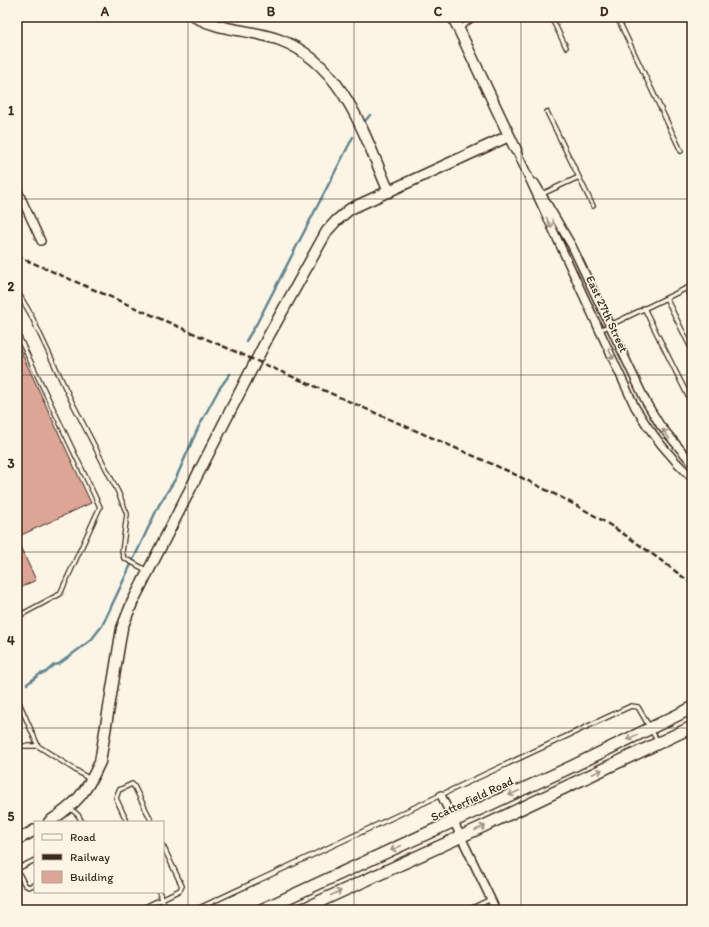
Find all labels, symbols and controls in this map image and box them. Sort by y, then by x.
text: A [100,4,110,19]
text: B [267,4,276,19]
text: C [434,4,443,19]
text: D [600,4,609,19]
text: 1 [8,103,14,118]
one-way arrow [546,217,554,229]
street label: East 27th Street [583,273,631,355]
text: 2 [8,279,15,294]
one-way arrow [608,347,615,359]
one-way arrow [662,429,671,440]
text: 3 [7,456,15,471]
text: 4 [7,633,15,648]
one-way arrow [626,734,638,741]
one-way arrow [591,768,603,775]
street label: Scatterfield Road [429,774,516,824]
one-way arrow [509,790,521,797]
text: 5 [8,809,15,824]
legend [34,821,164,893]
one-way arrow [473,824,485,831]
text: Road [70,830,96,844]
one-way arrow [391,845,403,852]
text: Railway [70,850,110,864]
text: Building [70,870,114,884]
one-way arrow [330,889,342,896]

